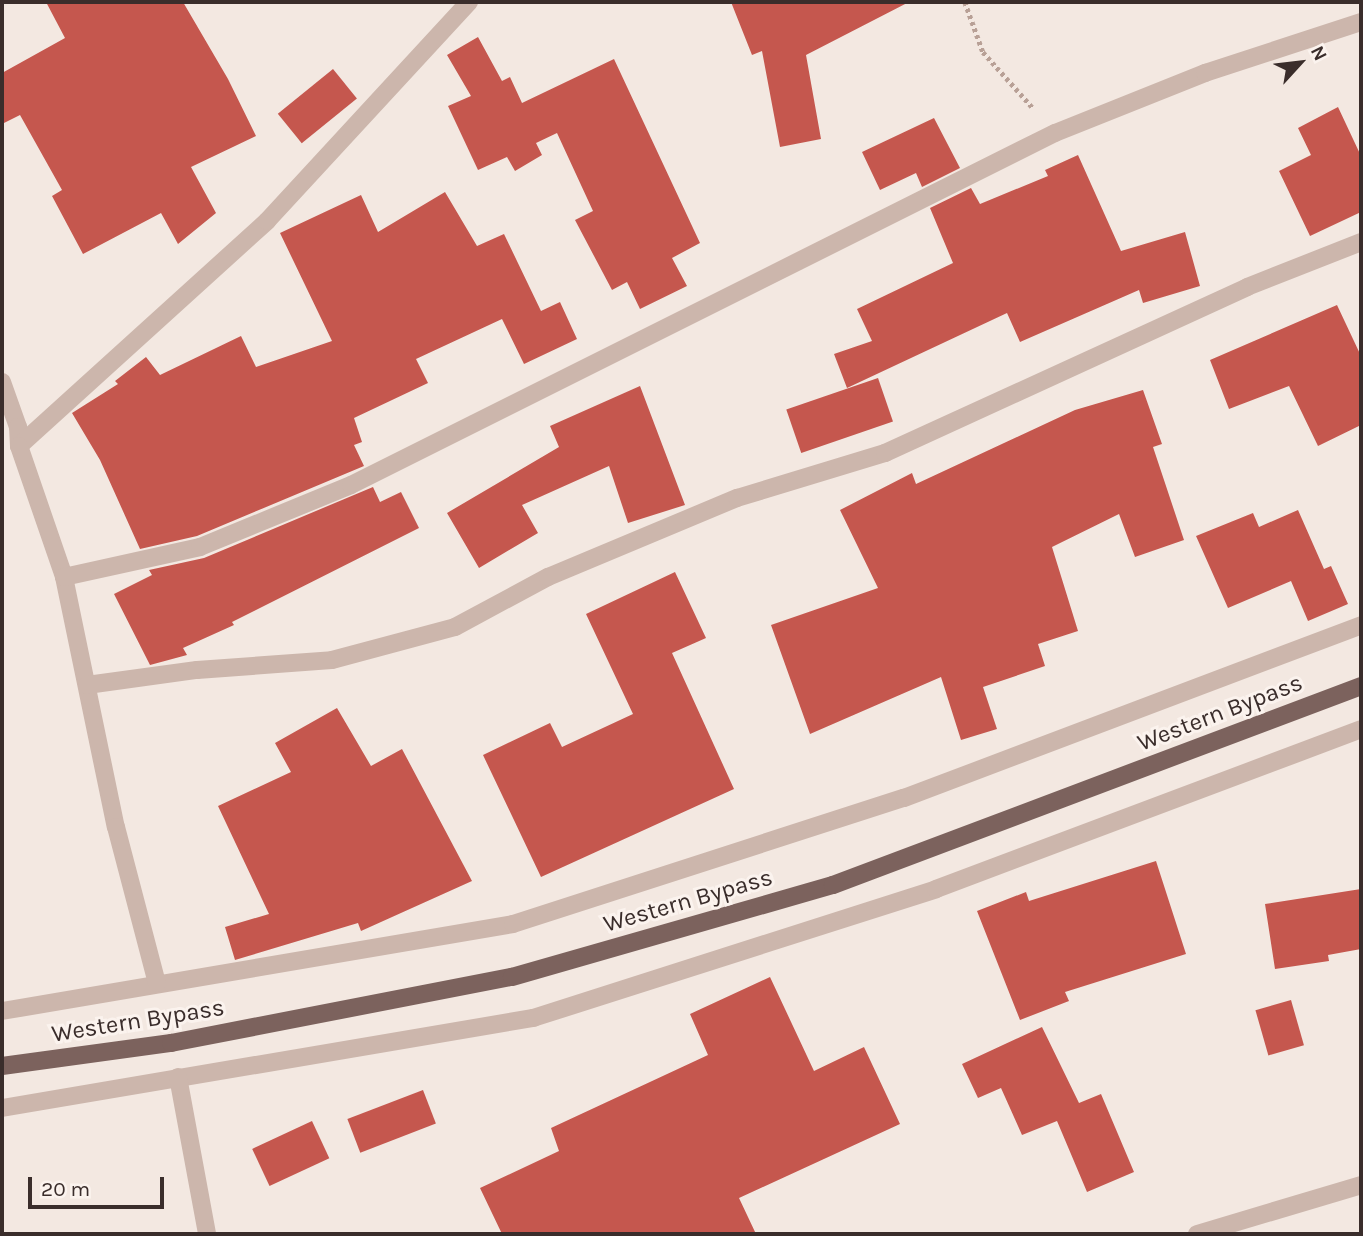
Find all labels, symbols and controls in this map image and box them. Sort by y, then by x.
north arrow [1265,28,1335,98]
text: N [1306,42,1332,65]
street label: Western Bypass [1133,668,1307,758]
street label: Western Bypass [600,863,776,939]
street label: Western Bypass [50,993,226,1049]
scale bar [32,1162,168,1206]
text: 20 m [41,1177,90,1201]

